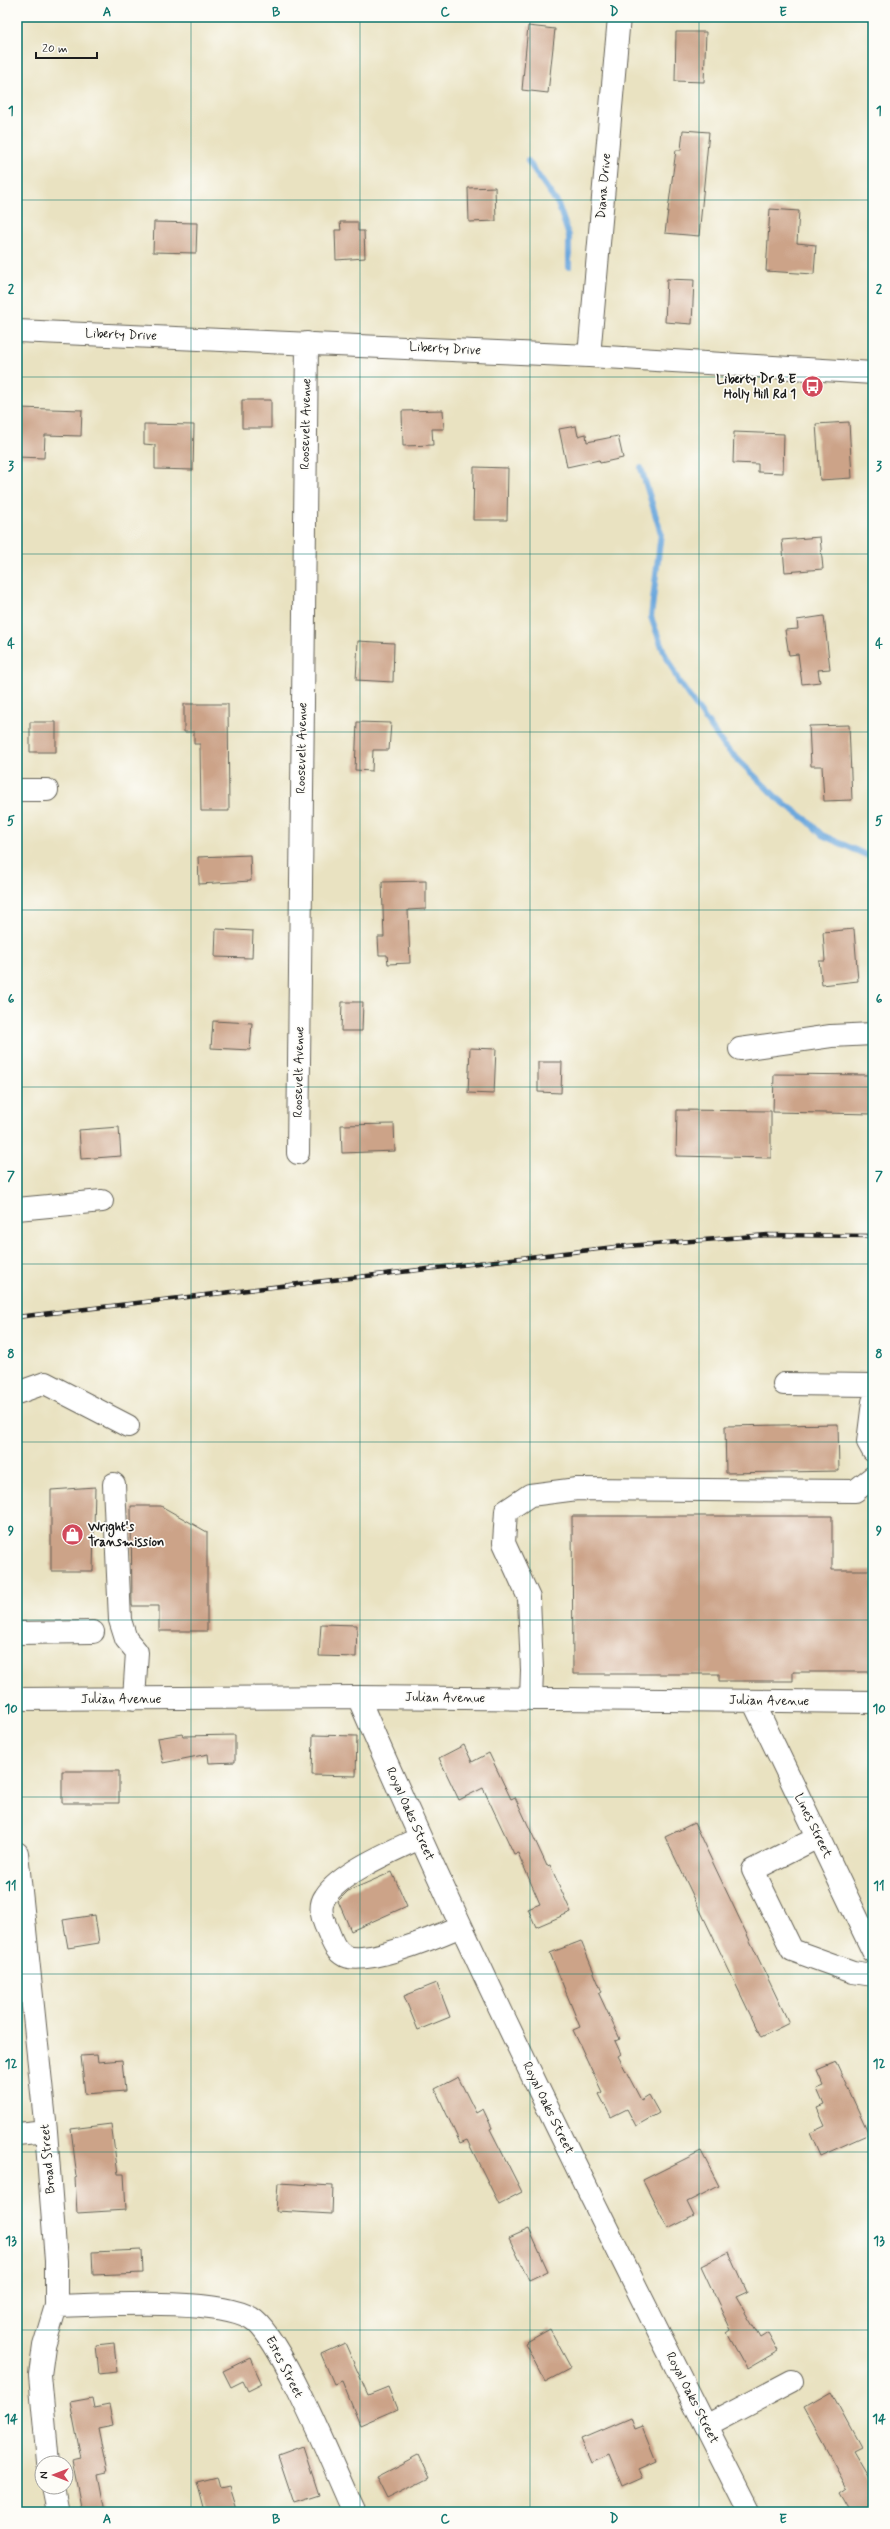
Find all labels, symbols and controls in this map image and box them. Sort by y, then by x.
text: A [103,4,111,21]
text: B [272,4,281,21]
text: C [440,4,450,21]
text: D [610,4,619,21]
text: E [779,4,787,21]
scale bar [36,34,97,60]
text: 20 m [42,41,68,57]
text: 1 [8,103,14,120]
text: 1 [876,103,882,120]
street label: Diana Drive [593,152,615,220]
text: 2 [8,281,15,298]
text: 2 [876,281,883,298]
street label: Liberty Drive [85,325,157,345]
street label: Liberty Drive [409,339,482,359]
place label: Liberty Dr & E Holly Hill Rd 1 [716,371,796,403]
bus stop icon: Liberty Dr & E Holly Hill Rd 1 [799,373,825,399]
street label: Roosevelt Avenue [297,378,315,470]
text: 3 [8,458,14,475]
text: 3 [876,458,882,475]
text: 4 [7,636,15,653]
text: 4 [875,636,883,653]
street label: Roosevelt Avenue [293,702,311,794]
text: 5 [7,813,15,830]
text: 5 [875,813,883,830]
text: 6 [8,991,15,1008]
text: 6 [876,991,883,1008]
street label: Roosevelt Avenue [290,1026,308,1118]
text: 7 [7,1168,15,1185]
text: 7 [875,1168,883,1185]
text: 8 [7,1346,15,1363]
text: 8 [875,1346,883,1363]
place label: Wright's Transmission [87,1519,164,1551]
shop icon: Wright's Transmission [59,1521,85,1547]
text: 9 [8,1523,15,1540]
text: 9 [876,1523,883,1540]
street label: Julian Avenue [405,1689,486,1707]
street label: Julian Avenue [81,1691,161,1708]
street label: Julian Avenue [729,1692,810,1710]
text: 10 [4,1701,18,1718]
text: 10 [872,1701,886,1718]
street label: Royal Oaks Street [382,1765,438,1863]
street label: Lines Street [790,1791,836,1861]
text: 11 [5,1878,17,1895]
text: 11 [873,1878,885,1895]
text: 12 [5,2056,17,2073]
text: 12 [873,2056,885,2073]
street label: Royal Oaks Street [518,2059,578,2157]
street label: Broad Street [36,2123,60,2194]
text: 13 [5,2233,17,2250]
text: 13 [873,2233,885,2250]
street label: Estes Street [261,2333,307,2401]
street label: Royal Oaks Street [662,2349,722,2447]
text: 14 [4,2411,18,2428]
text: 14 [872,2411,886,2428]
north arrow [34,2455,74,2495]
text: N [38,2471,52,2479]
text: A [103,2511,111,2528]
text: B [272,2511,281,2528]
text: C [440,2511,450,2528]
text: D [610,2511,619,2528]
text: E [779,2511,787,2528]

